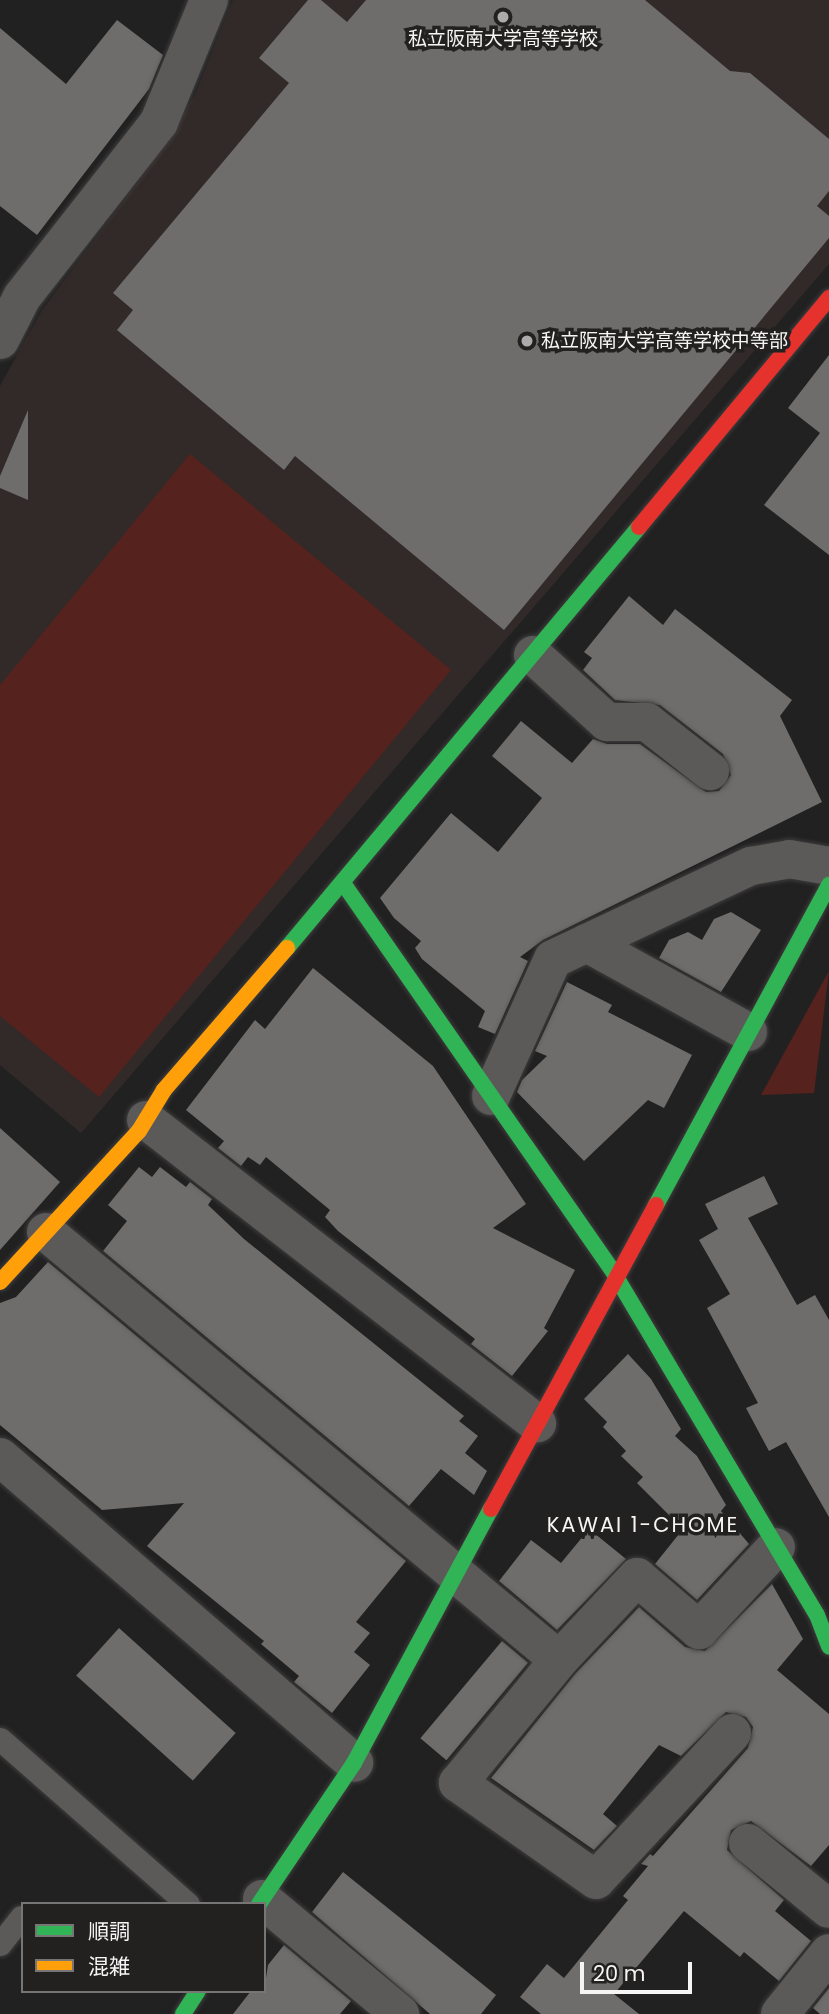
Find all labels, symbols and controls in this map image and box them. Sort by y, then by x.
marker: 私立阪南大学高等学校 [495,9,511,25]
place label: 私立阪南大学高等学校 [408,28,598,50]
place label: 私立阪南大学高等学校中等部 [541,330,788,352]
marker: 私立阪南大学高等学校中等部 [519,333,535,349]
district label: KAWAI 1-CHOME [548,1512,738,1538]
legend [21,1902,266,1993]
text: 順調 [88,1917,130,1946]
scale bar [584,1948,696,1992]
text: 混雑 [88,1952,130,1981]
text: 20 m [593,1959,646,1988]

